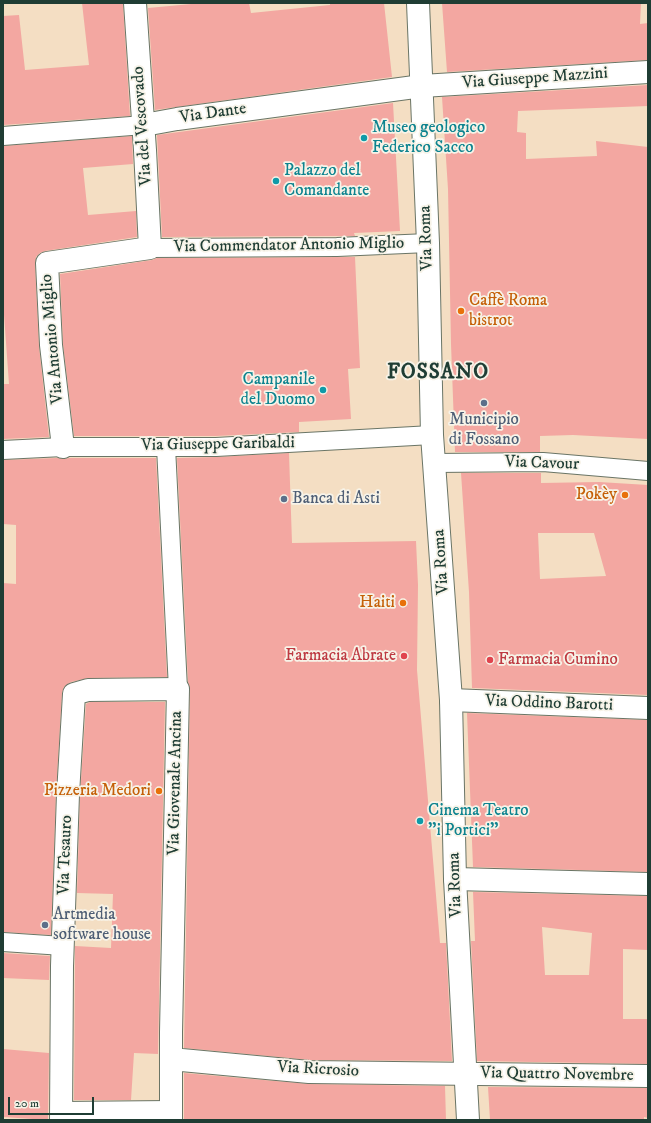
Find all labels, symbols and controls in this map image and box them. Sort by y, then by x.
street label: Via Giuseppe Mazzini [462,64,608,94]
street label: Via del Vescovado [129,66,157,186]
street label: Via Dante [178,99,248,129]
place label: Museo geologico Federico Sacco [372,118,485,158]
marker: Museo geologico Federico Sacco [359,133,369,143]
place label: Palazzo del Comandante [284,161,369,201]
marker: Palazzo del Comandante [271,176,281,186]
street label: Via Roma [416,205,438,271]
street label: Via Commendator Antonio Miglio [174,234,404,258]
street label: Via Antonio Miglio [37,273,69,405]
place label: Caffè Roma bistrot [469,291,547,331]
marker: Caffè Roma bistrot [456,306,466,316]
district label: FOSSANO [387,361,489,387]
place label: Campanile del Duomo [241,370,315,410]
marker: Campanile del Duomo [318,385,328,395]
marker: Municipio di Fossano [479,398,489,408]
place label: Municipio di Fossano [449,410,519,450]
street label: Via Giuseppe Garibaldi [141,433,295,457]
street label: Via Cavour [504,453,580,475]
place label: Pokèy [576,485,617,505]
place label: Banca di Asti [292,489,380,509]
marker: Pokèy [620,490,630,500]
marker: Banca di Asti [279,494,289,504]
street label: Via Roma [430,529,454,595]
place label: Haiti [359,593,395,613]
marker: Haiti [398,598,408,608]
place label: Farmacia Abrate [285,646,396,666]
place label: Farmacia Cumino [498,650,618,670]
marker: Farmacia Abrate [399,651,409,661]
marker: Farmacia Cumino [485,655,495,665]
street label: Via Oddino Barotti [485,692,613,716]
street label: Via Giovenale Ancina [165,711,187,855]
place label: Pizzeria Medori [44,781,151,801]
marker: Pizzeria Medori [154,786,164,796]
place label: Cinema Teatro "i Portici" [428,801,529,841]
street label: Via Tesauro [54,815,78,895]
marker: Cinema Teatro "i Portici" [415,816,425,826]
street label: Via Roma [445,852,467,918]
place label: Artmedia software house [53,905,151,945]
marker: Artmedia software house [40,920,50,930]
street label: Via Ricrosio [277,1058,359,1082]
street label: Via Quattro Novembre [480,1063,634,1087]
scale bar [10,1089,96,1115]
text: 20 m [15,1096,39,1111]

